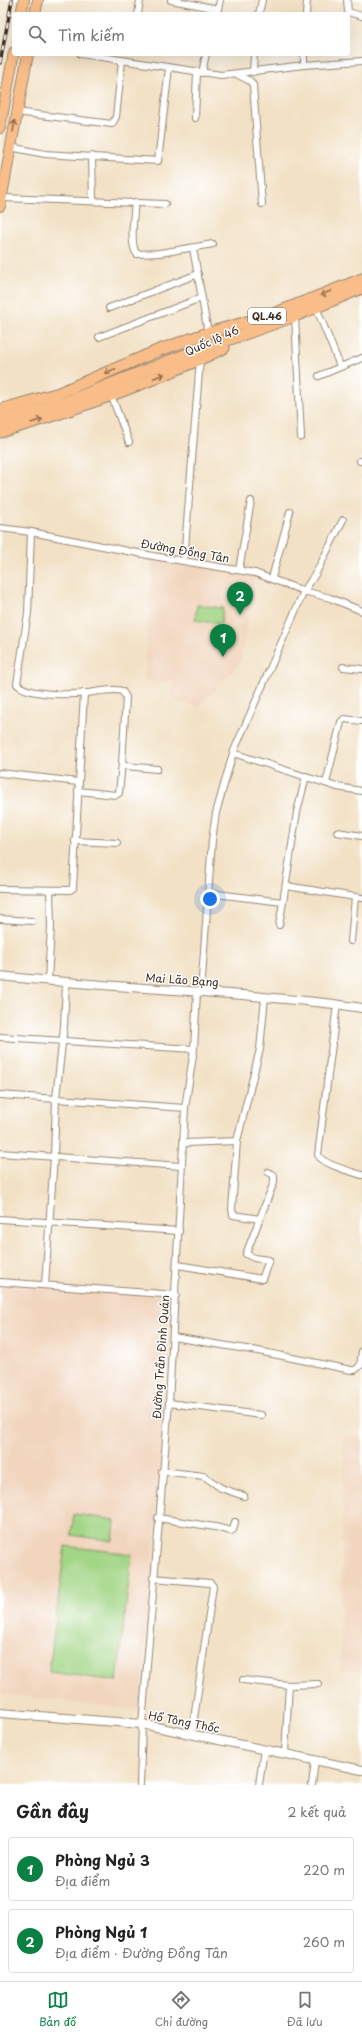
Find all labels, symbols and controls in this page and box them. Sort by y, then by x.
search box [12,12,350,56]
icon: search [26,23,48,45]
text: Tìm kiếm [58,23,125,46]
one-way arrow [10,120,18,133]
one-way arrow [320,290,332,298]
road number: QL.46 [248,308,286,324]
street label: Quốc lộ 46 [182,321,242,360]
one-way arrow [104,368,116,375]
one-way arrow [153,372,165,380]
one-way arrow [31,417,44,424]
street label: Đường Đồng Tân [140,534,231,567]
pin: 2 [227,582,253,615]
pin: 1 [210,624,236,657]
your location [200,889,220,909]
street label: Mai Lão Bạng [145,968,219,991]
street label: Đường Trần Đình Quán [148,1294,173,1420]
street label: Hồ Tông Thốc [147,1706,221,1737]
text: Gần đây [16,1798,89,1824]
text: 2 kết quả [287,1802,346,1821]
text: Phòng Ngủ 3 [55,1848,150,1871]
text: 1 [27,1860,33,1879]
text: 220 m [303,1860,345,1879]
text: Địa điểm [55,1871,110,1890]
text: Phòng Ngủ 1 [55,1920,147,1943]
text: 2 [25,1932,35,1951]
text: 260 m [303,1932,345,1951]
text: Địa điểm · Đường Đồng Tân [55,1943,228,1962]
tab: Bản đồ [39,1989,76,2030]
tab: Chỉ đường [155,1989,208,2030]
tab: Đã lưu [287,1989,323,2030]

